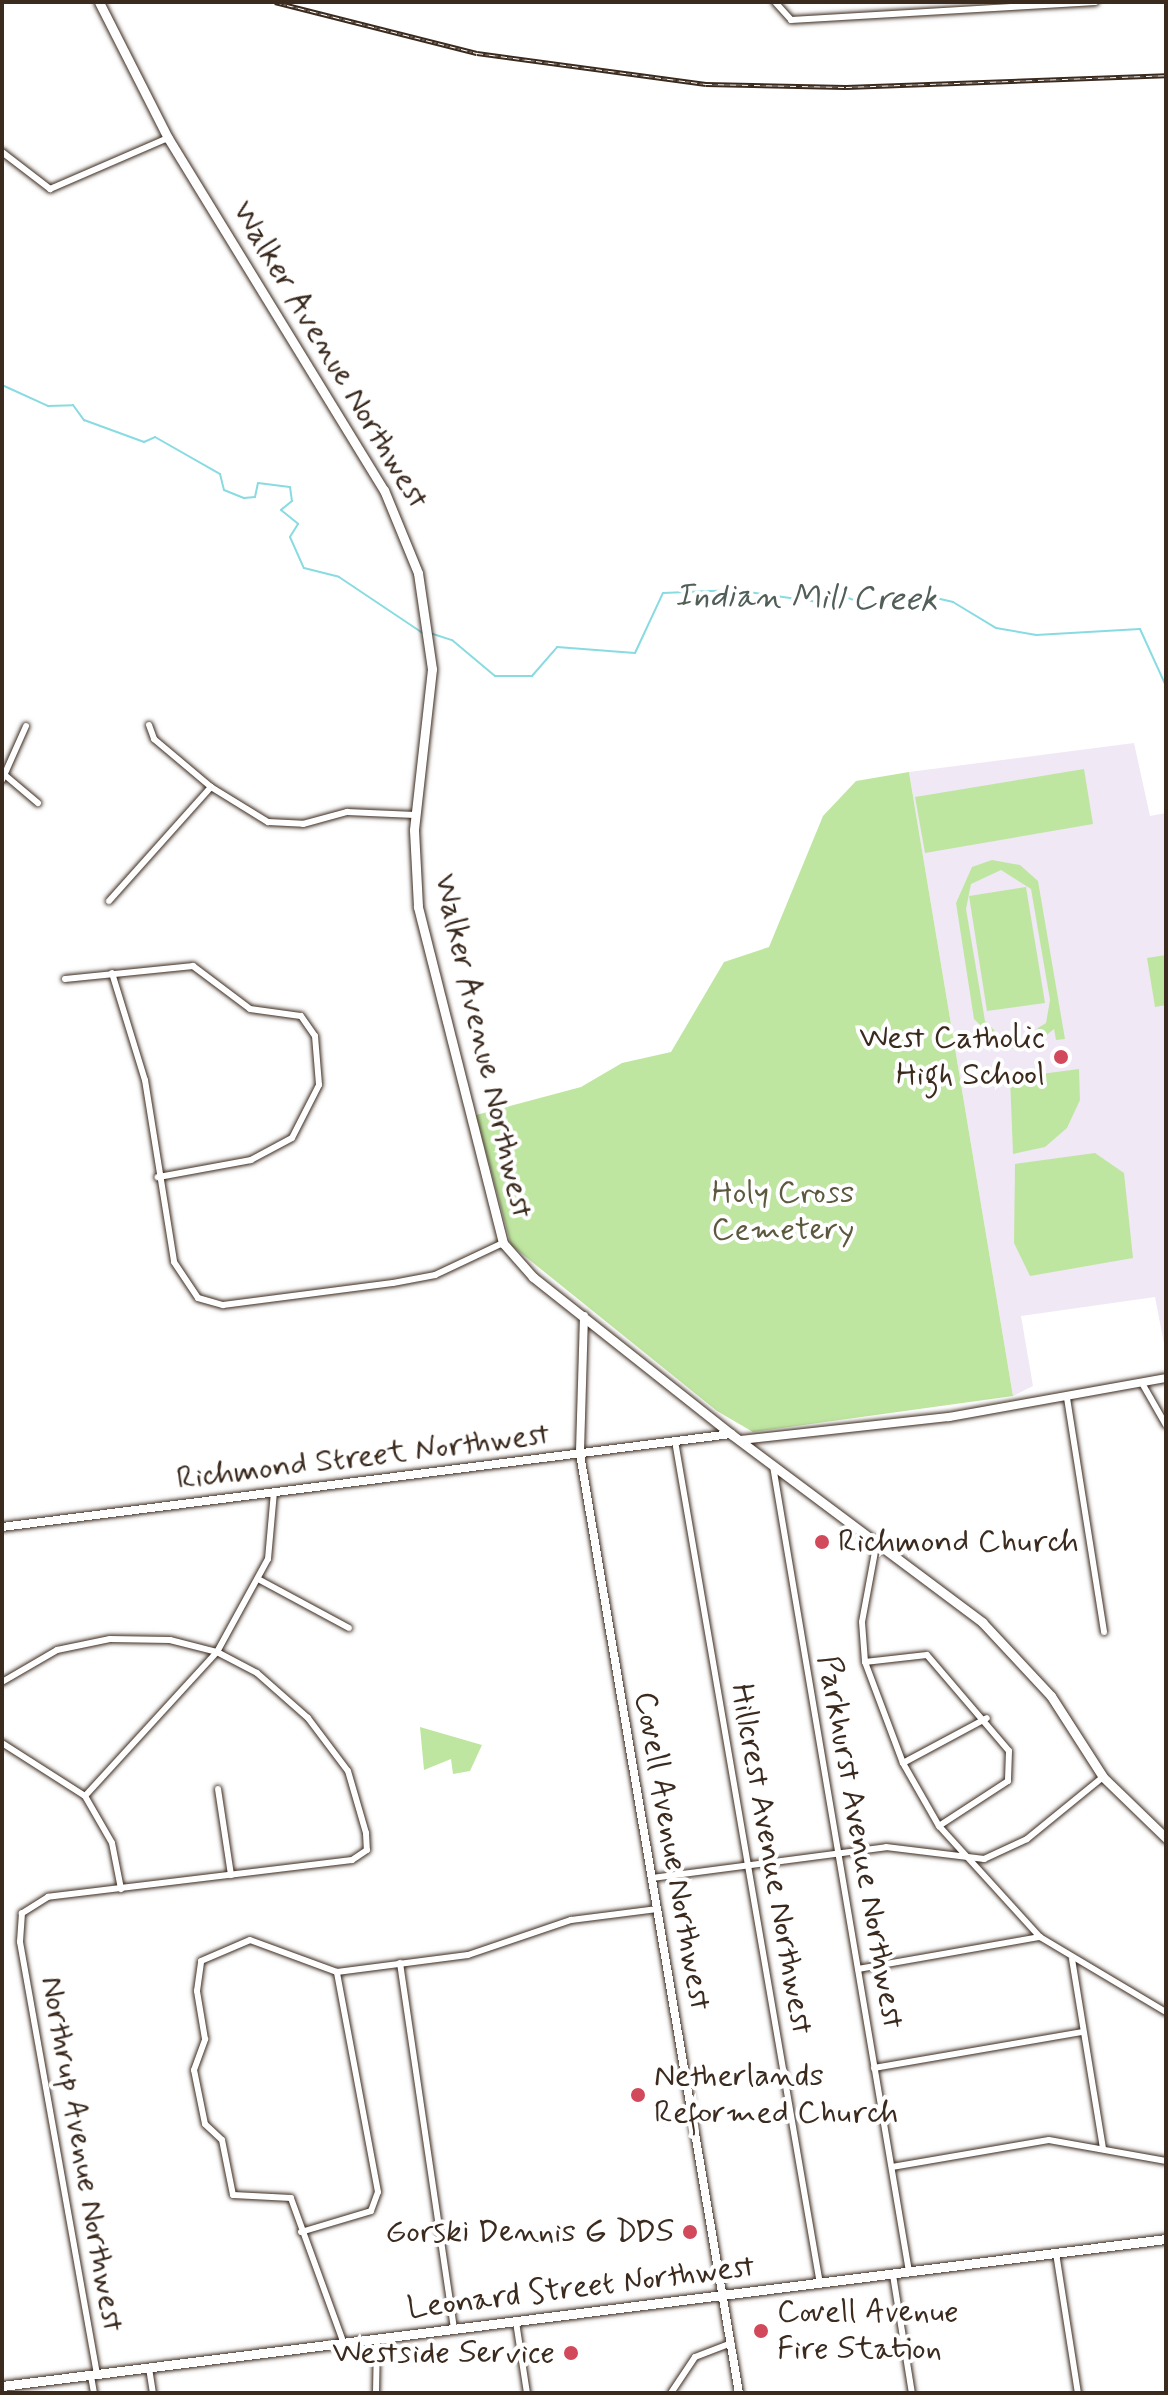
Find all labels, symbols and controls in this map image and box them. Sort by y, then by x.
street label: Walker Avenue Northwest [224,196,436,514]
water label: Indian Mill Creek [674,575,938,621]
street label: Walker Avenue Northwest [425,872,541,1220]
place label: West Catholic High School [859,1020,1045,1095]
marker: West Catholic High School [1052,1048,1070,1066]
park label: Holy Cross Cemetery [712,1175,854,1250]
street label: Richmond Street Northwest [175,1415,551,1499]
place label: Richmond Church [838,1523,1079,1561]
marker: Richmond Church [813,1533,831,1551]
street label: Parkhurst Avenue Northwest [808,1652,912,2032]
street label: Hillcrest Avenue Northwest [721,1680,821,2038]
street label: Covell Avenue Northwest [624,1685,720,2017]
street label: Northrup Avenue Northwest [31,1969,133,2339]
place label: Netherlands Reformed Church [654,2058,898,2133]
marker: Netherlands Reformed Church [629,2086,647,2104]
place label: Gorski Dennis G DDS [384,2213,674,2251]
marker: Gorski Dennis G DDS [681,2223,699,2241]
street label: Leonard Street Northwest [402,2247,760,2329]
place label: Covell Avenue Fire Station [777,2294,965,2369]
marker: Covell Avenue Fire Station [752,2322,770,2340]
place label: Westside Service [333,2334,555,2372]
marker: Westside Service [562,2344,580,2362]

